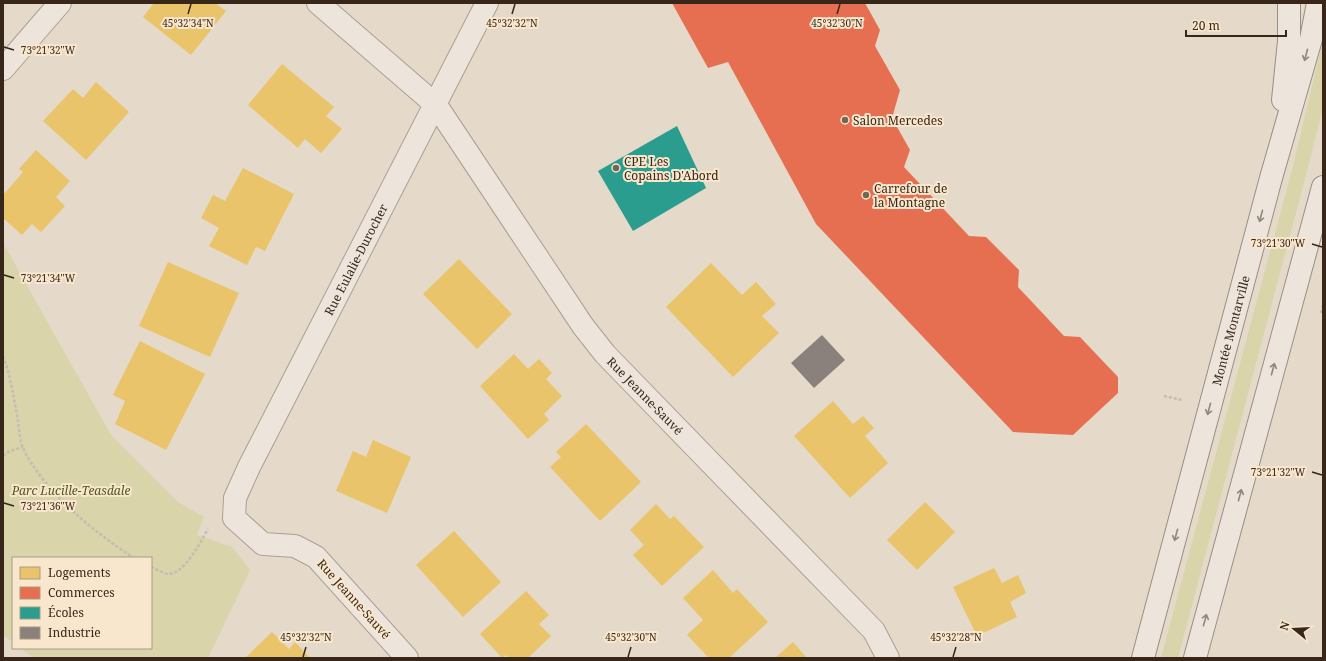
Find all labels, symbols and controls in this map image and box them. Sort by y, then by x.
scale bar [1186,12,1286,38]
text: 45°32'34"N [162,16,214,30]
text: 45°32'32"N [486,16,538,30]
text: 45°32'30"N [811,16,863,30]
text: 20 m [1192,17,1220,34]
text: 73°21'32"W [21,43,76,57]
one-way arrow [1302,48,1310,61]
place label: Salon Mercedes [853,112,943,129]
marker: Salon Mercedes [840,115,850,125]
place label: CPE Les Copains D'Abord [624,153,719,184]
marker: CPE Les Copains D'Abord [611,163,621,173]
place label: Carrefour de la Montagne [874,180,947,211]
marker: Carrefour de la Montagne [861,190,871,200]
street label: Rue Eulalie-Durocher [320,201,391,318]
one-way arrow [1256,209,1264,222]
text: 73°21'30"W [1251,236,1306,250]
text: 73°21'34"W [21,271,76,285]
street label: Montée Montarville [1208,273,1253,387]
street label: Rue Jeanne-Sauvé [604,353,687,438]
one-way arrow [1270,363,1277,376]
one-way arrow [1205,402,1212,415]
text: 73°21'32"W [1251,465,1306,479]
park label: Parc Lucille-Teasdale [11,482,130,499]
one-way arrow [1236,489,1244,502]
text: 73°21'36"W [21,499,76,513]
one-way arrow [1172,528,1179,541]
street label: Rue Jeanne-Sauvé [313,555,395,643]
legend [12,557,152,649]
text: Logements [48,564,110,581]
text: Commerces [48,584,115,601]
text: Écoles [48,604,84,621]
north arrow [1274,609,1314,649]
one-way arrow [1202,614,1210,627]
text: N [1276,619,1293,632]
text: Industrie [48,624,101,641]
text: 45°32'32"N [280,630,332,644]
text: 45°32'30"N [605,630,657,644]
text: 45°32'28"N [930,630,982,644]

